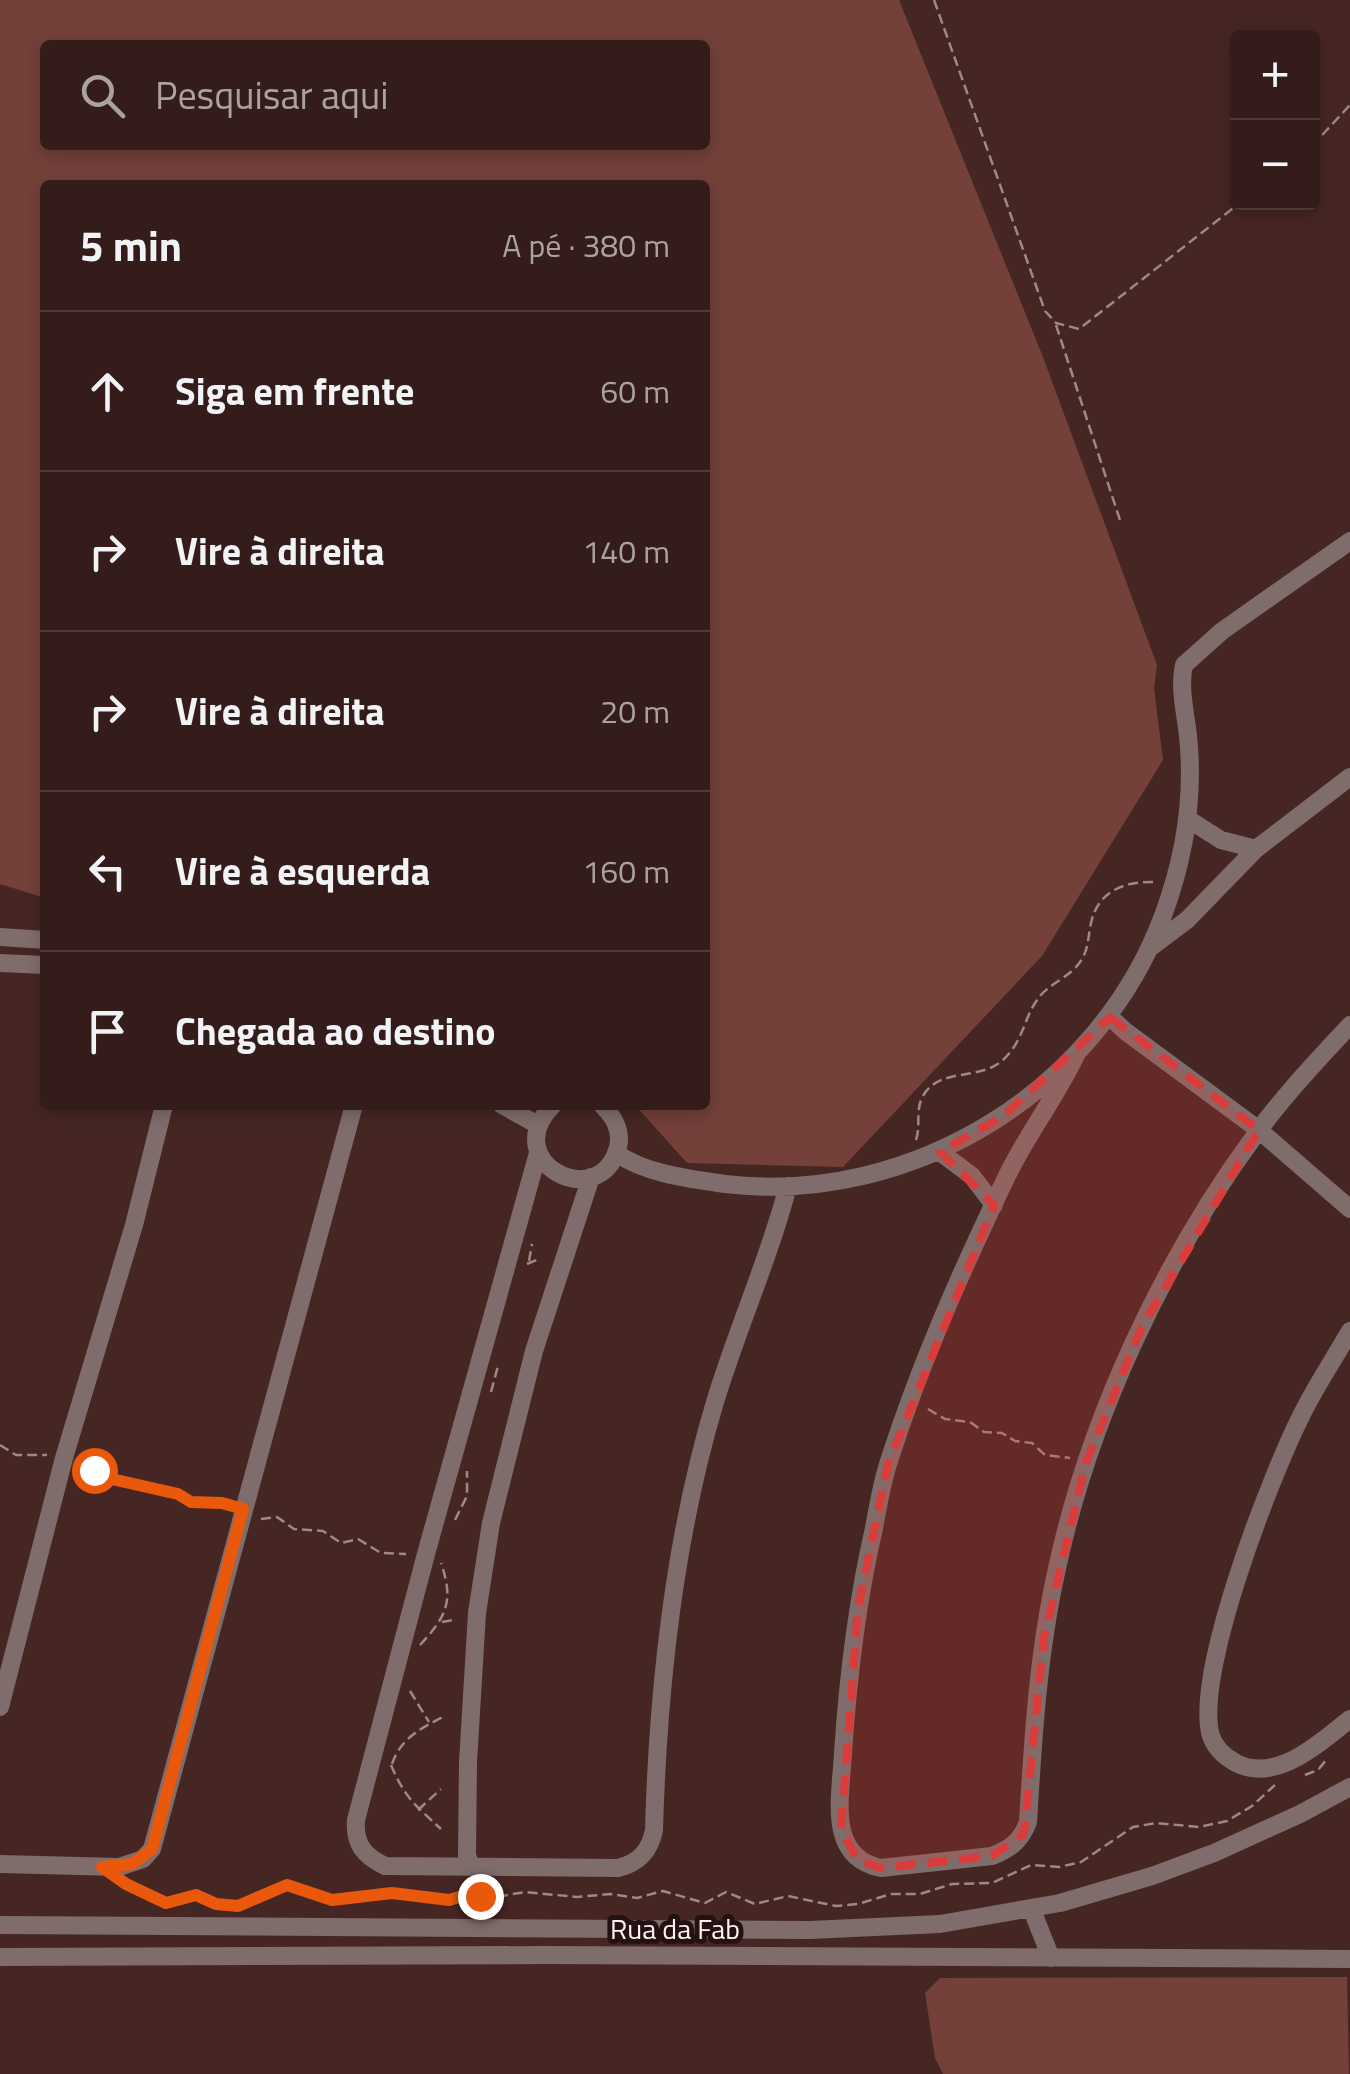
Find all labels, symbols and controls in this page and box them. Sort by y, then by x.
map controls [1230,30,1320,210]
button: + [1230,30,1320,120]
search box [40,40,710,150]
text: Pesquisar aqui [155,66,388,124]
icon: search [75,68,130,123]
button: − [1230,120,1320,210]
text: 5 min [80,213,182,277]
text: A pé · 380 m [502,221,670,269]
text: Siga em frente [175,362,414,420]
icon: ahead [80,364,135,419]
text: 60 m [600,367,670,415]
text: Vire à direita [175,522,385,580]
icon: right [80,524,135,579]
text: 140 m [582,527,670,575]
text: Vire à direita [175,682,385,740]
icon: right [80,684,135,739]
text: 20 m [600,687,670,735]
text: Vire à esquerda [175,842,430,900]
icon: left [80,844,135,899]
text: 160 m [582,847,670,895]
text: Chegada ao destino [175,1002,495,1060]
icon: arrive [80,1004,135,1059]
route start [72,1448,118,1494]
route end [458,1874,504,1920]
street label: Rua da Fab [610,1907,740,1950]

